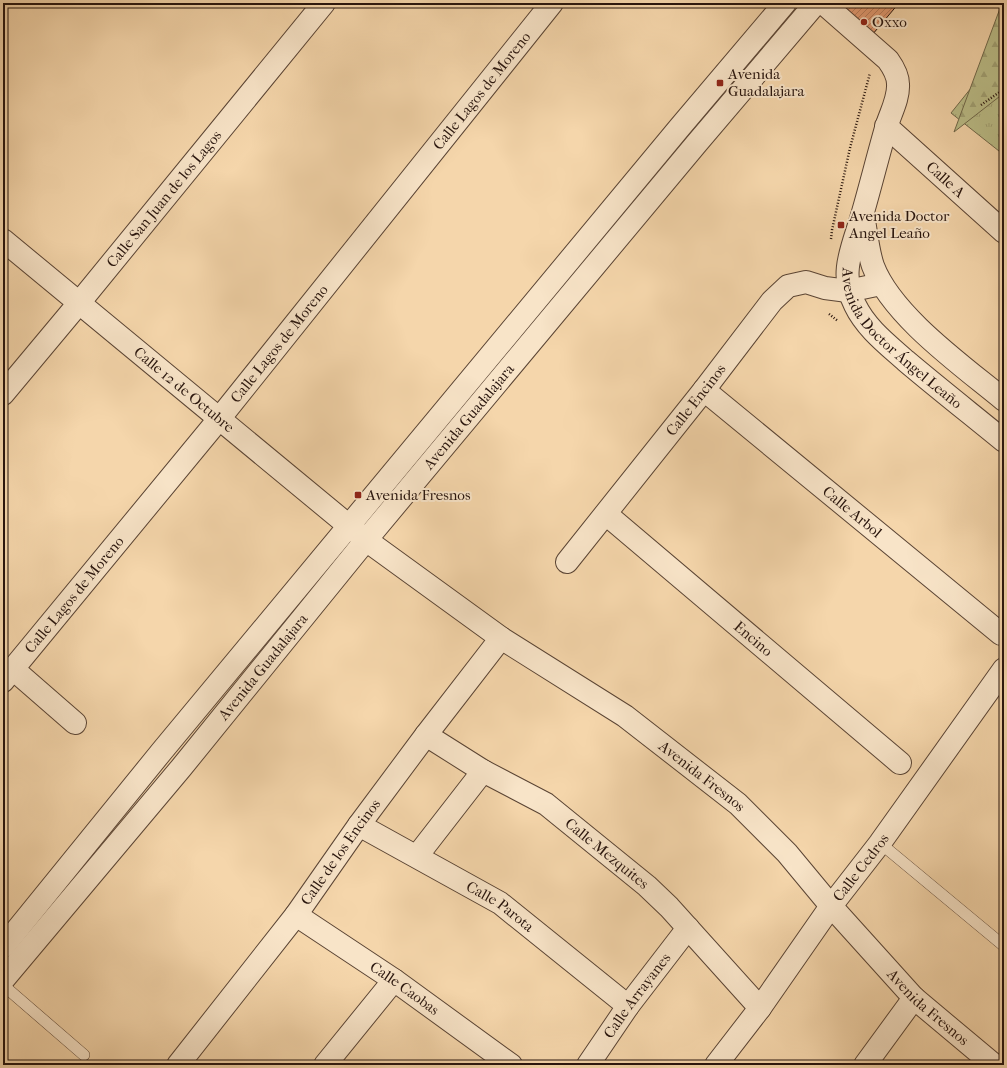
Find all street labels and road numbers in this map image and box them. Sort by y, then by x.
street label: Calle Lagos de Moreno [429,28,535,153]
street label: Calle San Juan de los Lagos [103,126,226,271]
street label: Calle A [923,158,969,202]
street label: Avenida Doctor Ángel Leaño [838,266,966,413]
street label: Calle Lagos de Moreno [227,281,332,406]
street label: Calle 12 de Octubre [130,343,238,437]
street label: Avenida Guadalajara [419,359,519,474]
street label: Calle Encinos [662,360,730,440]
street label: Calle Arbol [819,482,886,542]
street label: Calle Lagos de Moreno [21,532,128,657]
street label: Avenida Guadalajara [214,609,312,725]
street label: Encino [730,617,777,660]
street label: Avenida Fresnos [655,736,750,816]
street label: Calle de los Encinos [297,795,385,908]
street label: Calle Mezquites [561,814,653,893]
street label: Calle Cedros [829,830,893,905]
street label: Calle Parota [463,877,538,936]
street label: Calle Arrayanes [600,949,675,1042]
street label: Calle Caobas [367,958,443,1019]
street label: Avenida Fresnos [883,965,973,1049]

